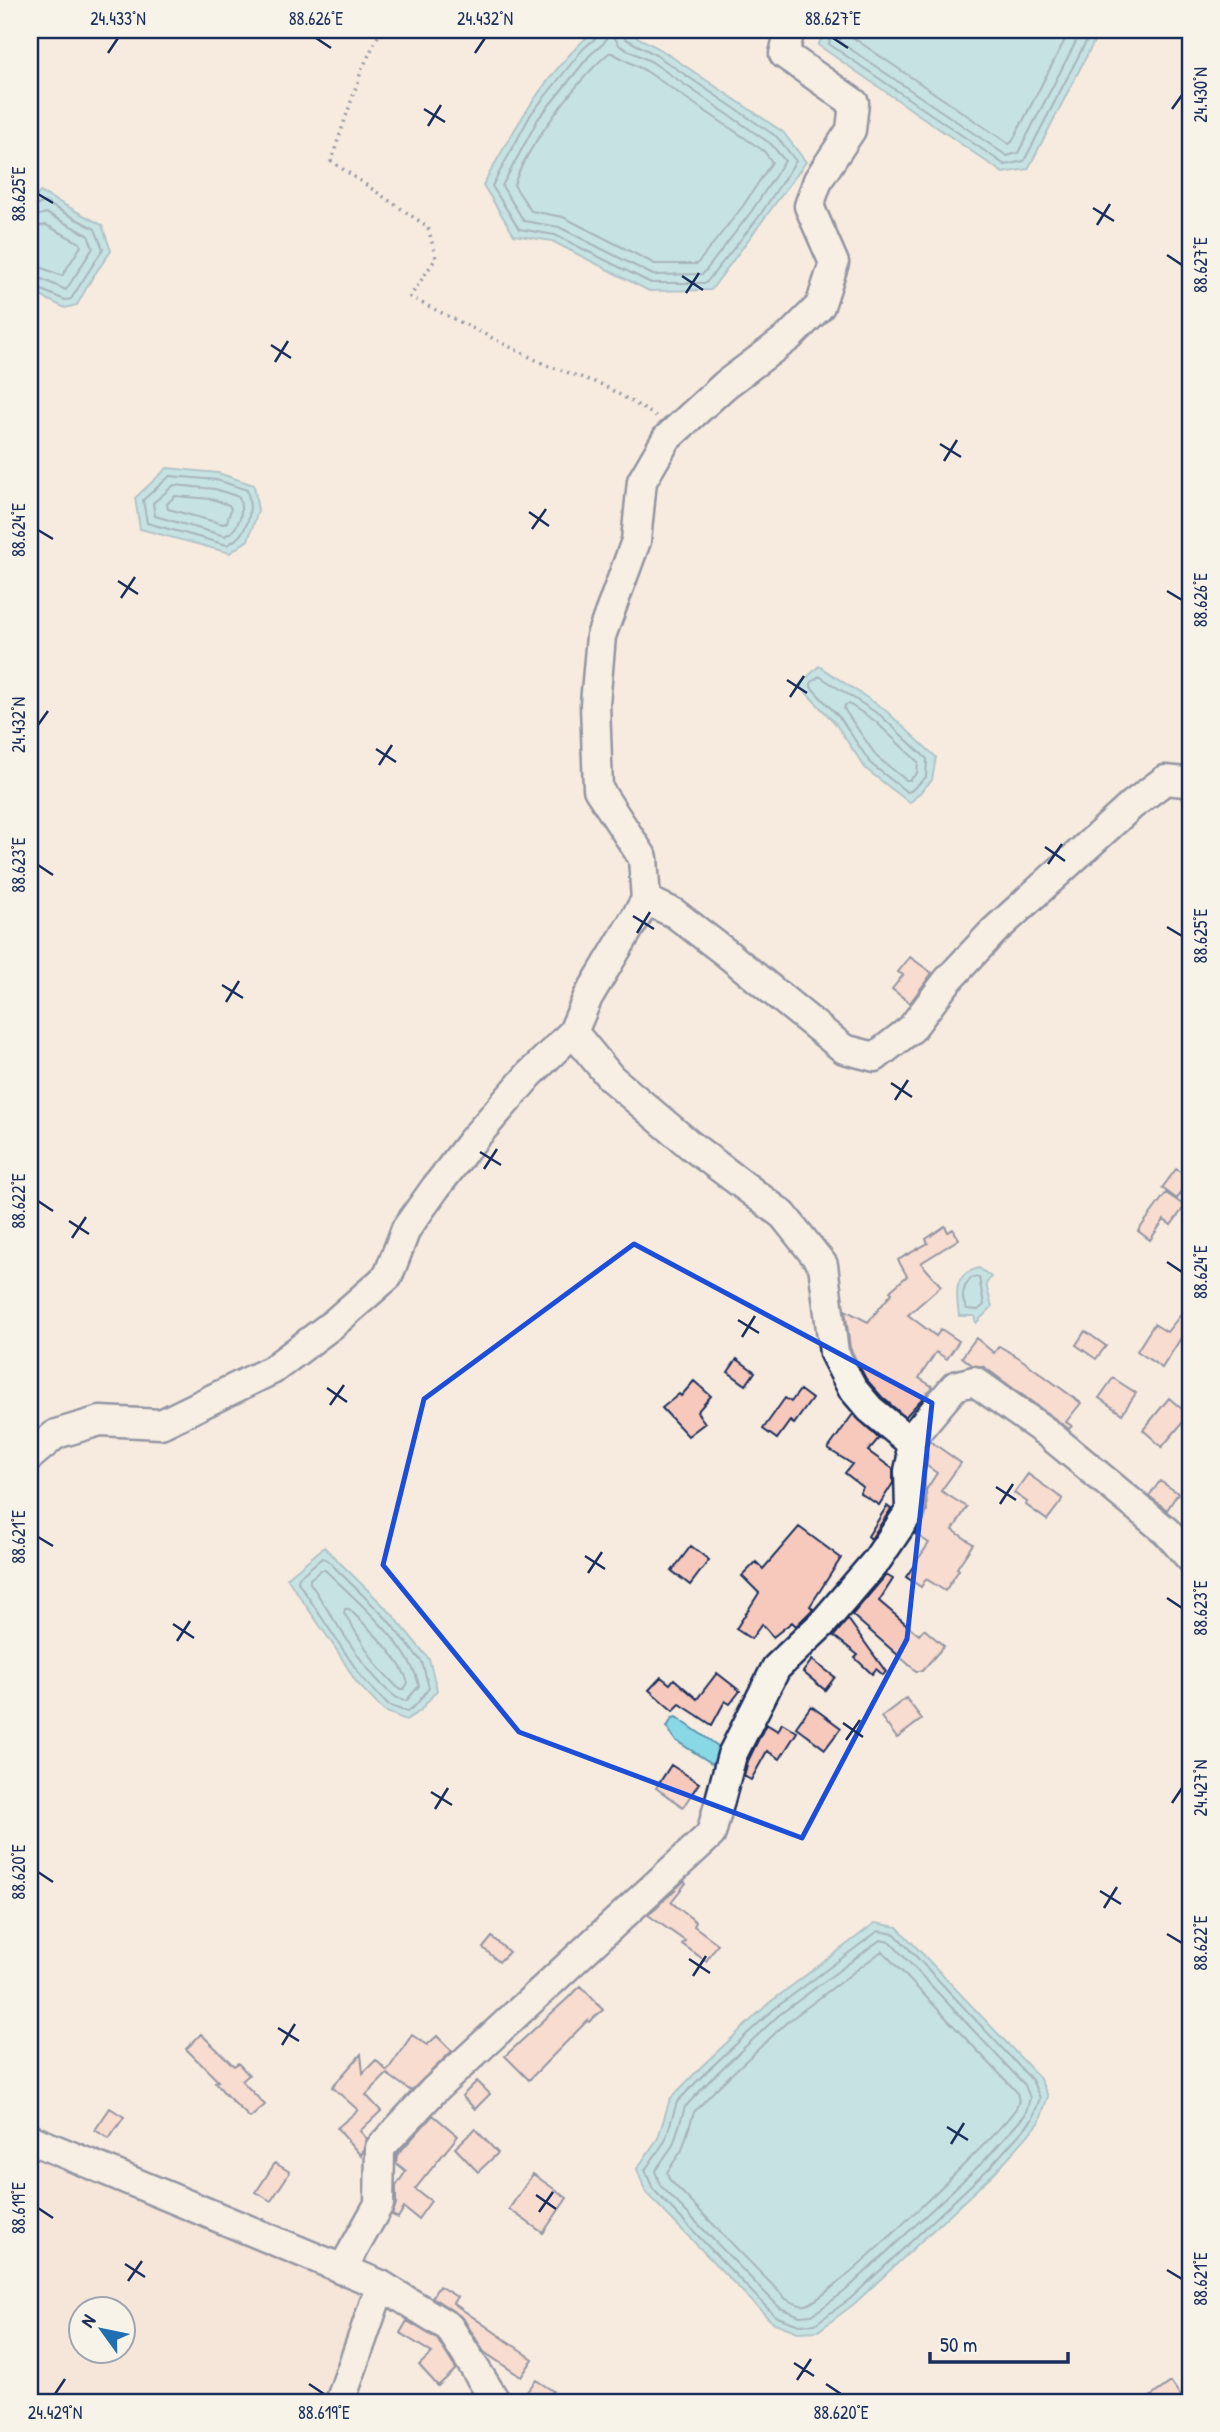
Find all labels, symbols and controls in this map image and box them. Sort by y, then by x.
text: 24.433°N [90,6,146,31]
text: 88.626°E [289,6,343,31]
text: 24.432°N [457,6,513,31]
text: 88.627°E [805,6,861,31]
text: 24.430°N [1188,67,1213,123]
text: 88.625°E [6,167,31,221]
text: 88.627°E [1188,237,1213,293]
text: 88.624°E [6,503,31,557]
text: 88.626°E [1188,573,1213,627]
text: 24.432°N [6,697,31,753]
text: 88.623°E [6,837,31,893]
text: 88.625°E [1188,909,1213,963]
text: 88.622°E [6,1173,31,1229]
text: 88.624°E [1188,1245,1213,1299]
text: 88.621°E [6,1510,31,1564]
text: 88.623°E [1188,1580,1213,1636]
text: 24.427°N [1188,1760,1213,1816]
text: 88.620°E [6,1844,31,1900]
text: 88.622°E [1188,1915,1213,1971]
text: 88.619°E [6,2182,31,2234]
text: 88.621°E [1188,2252,1213,2306]
north arrow [66,2296,136,2366]
text: N [74,2309,101,2332]
scale bar [930,2320,1068,2364]
text: 50 m [940,2330,977,2359]
text: 24.429°N [28,2400,82,2425]
text: 88.619°E [298,2400,350,2425]
text: 88.620°E [813,2400,869,2425]

